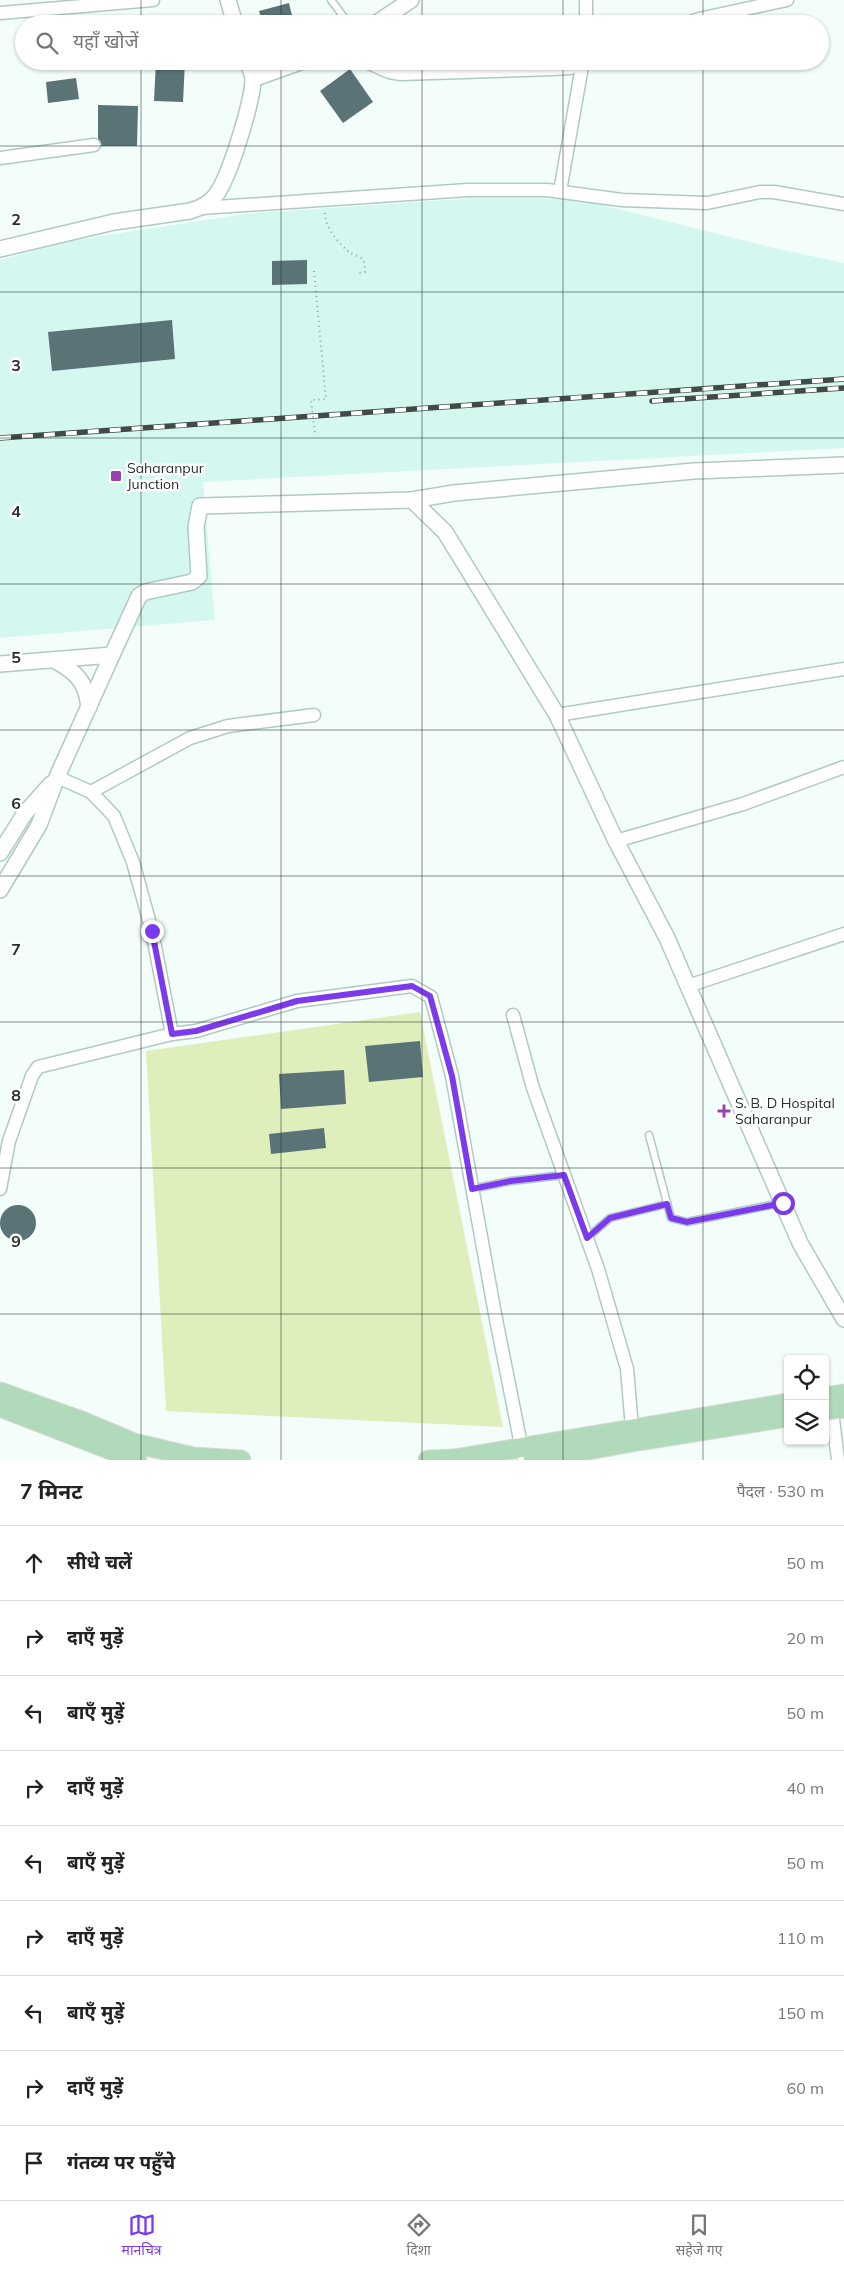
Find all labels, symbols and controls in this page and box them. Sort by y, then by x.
search box [15,15,829,70]
icon: search [33,29,61,57]
text: यहाँ खोजें [73,29,139,53]
text: 2 [11,209,21,229]
text: 3 [11,355,21,375]
place label: Saharanpur Junction [127,459,205,493]
marker: Saharanpur Junction [109,469,123,483]
text: 4 [11,501,21,521]
text: 5 [11,647,21,667]
text: 6 [11,793,21,813]
route end [141,920,164,943]
text: 7 [11,939,21,959]
text: 8 [11,1085,21,1105]
place label: S. B. D Hospital Saharanpur [735,1094,835,1128]
marker: S. B. D Hospital Saharanpur [717,1104,731,1118]
route start [772,1192,795,1215]
text: 9 [11,1231,21,1251]
map controls [784,1355,829,1445]
button: locate [784,1355,829,1400]
button: layers [784,1400,829,1445]
text: 7 मिनट [20,1478,82,1504]
text: पैदल · 530 m [736,1481,824,1501]
icon: ahead [20,1549,48,1577]
text: सीधे चलें [67,1550,132,1574]
text: 50 m [787,1553,824,1573]
icon: right [20,1624,48,1652]
text: दाएँ मुड़ें [67,1625,123,1649]
text: 20 m [787,1628,824,1648]
icon: left [20,1699,48,1727]
text: बाएँ मुड़ें [67,1700,124,1724]
text: 50 m [787,1703,824,1723]
icon: right [20,1774,48,1802]
text: दाएँ मुड़ें [67,1775,123,1799]
text: 40 m [787,1778,824,1798]
icon: left [20,1849,48,1877]
text: बाएँ मुड़ें [67,1850,124,1874]
text: 50 m [787,1853,824,1873]
icon: right [20,1924,48,1952]
text: दाएँ मुड़ें [67,1925,123,1949]
text: 110 m [777,1928,824,1948]
icon: left [20,1999,48,2027]
text: बाएँ मुड़ें [67,2000,124,2024]
text: 150 m [777,2003,824,2023]
icon: right [20,2074,48,2102]
text: दाएँ मुड़ें [67,2075,123,2099]
text: 60 m [787,2078,824,2098]
icon: arrive [20,2149,48,2177]
text: गंतव्य पर पहुँचे [67,2150,175,2174]
tab: मानचित्र [122,2211,162,2261]
tab: दिशा [405,2211,433,2261]
tab: सहेजे गए [676,2211,722,2261]

